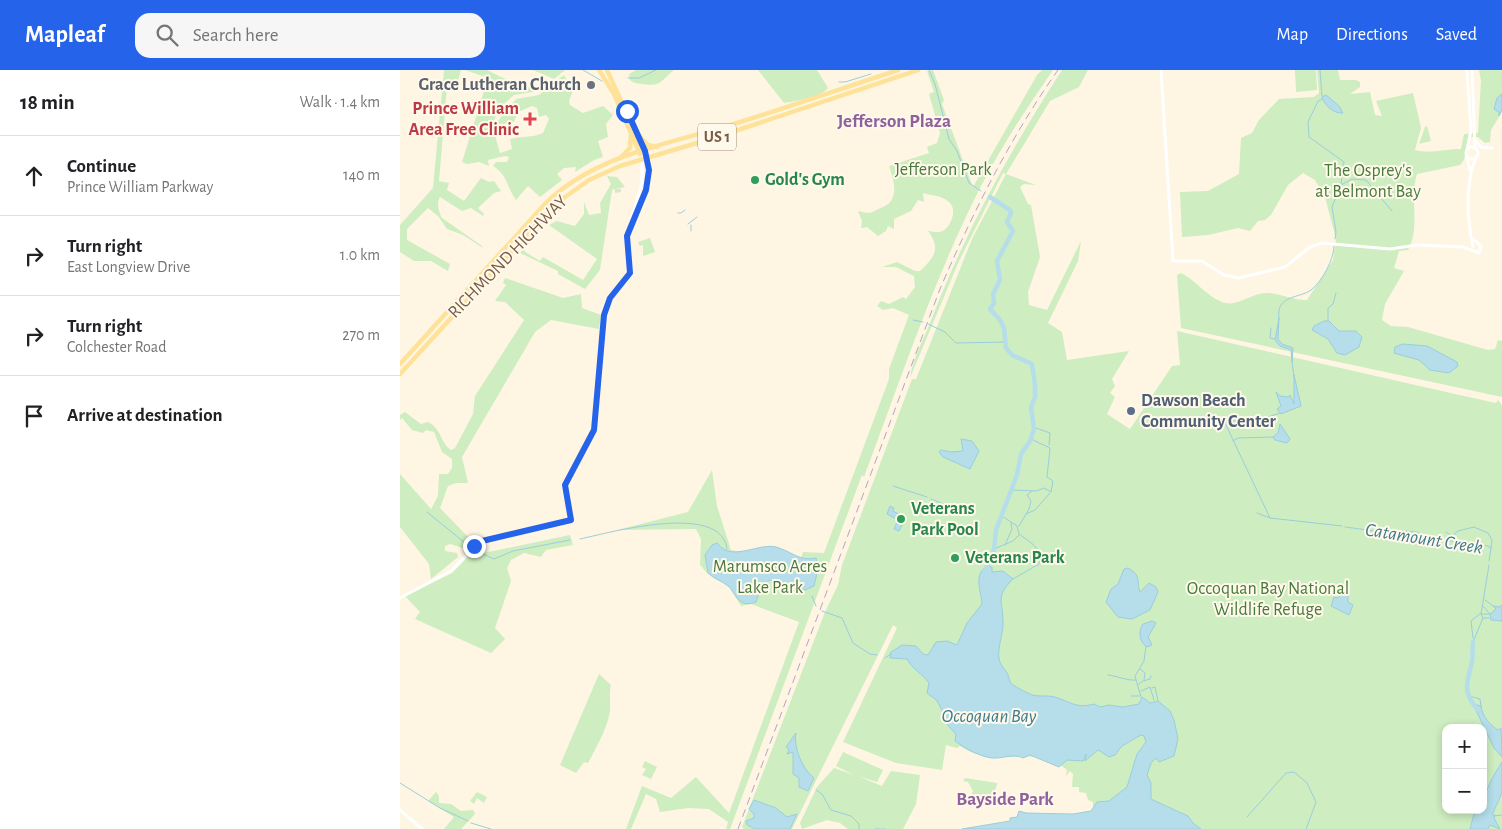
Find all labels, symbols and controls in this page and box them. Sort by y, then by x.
search box [135,13,485,58]
icon: search [153,21,181,49]
text: Mapleaf [25,23,105,47]
text: Search here [193,26,279,45]
text: Map [1277,26,1308,44]
text: Directions [1336,26,1408,44]
text: Saved [1436,26,1477,44]
place label: Grace Lutheran Church [418,76,581,94]
marker: Grace Lutheran Church [585,79,597,91]
text: 18 min [20,92,75,113]
text: Walk · 1.4 km [299,94,380,110]
place label: Prince William Area Free Clinic [408,100,519,139]
route start [616,100,639,123]
marker: Prince William Area Free Clinic [523,112,537,126]
district label: Jefferson Plaza [837,112,951,131]
road number: US 1 [698,124,736,150]
text: Continue [67,157,136,176]
park label: Jefferson Park [895,161,992,179]
icon: ahead [20,162,48,190]
park label: The Osprey's at Belmont Bay [1315,162,1421,201]
text: 140 m [343,167,380,183]
place label: Gold's Gym [765,171,845,189]
marker: Gold's Gym [749,174,761,186]
text: Prince William Parkway [67,179,213,195]
street label: RICHMOND HIGHWAY [445,192,571,322]
text: Turn right [67,237,142,256]
icon: right [20,242,48,270]
text: 1.0 km [340,247,380,263]
text: East Longview Drive [67,259,190,275]
text: Turn right [67,317,142,336]
icon: right [20,322,48,350]
text: 270 m [342,327,380,343]
text: Colchester Road [67,339,166,355]
place label: Dawson Beach Community Center [1141,392,1277,431]
icon: arrive [20,402,48,430]
marker: Dawson Beach Community Center [1125,405,1137,417]
text: Arrive at destination [67,406,223,425]
place label: Veterans Park Pool [911,500,979,539]
marker: Veterans Park Pool [895,513,907,525]
water label: Catamount Creek [1364,520,1484,558]
route end [463,535,486,558]
place label: Veterans Park [965,549,1065,567]
marker: Veterans Park [949,552,961,564]
park label: Marumsco Acres Lake Park [713,558,827,597]
park label: Occoquan Bay National Wildlife Refuge [1187,580,1349,619]
water label: Occoquan Bay [942,707,1037,726]
map controls [1442,724,1487,814]
button: + [1442,724,1487,769]
button: − [1442,769,1487,814]
district label: Bayside Park [956,790,1054,809]

